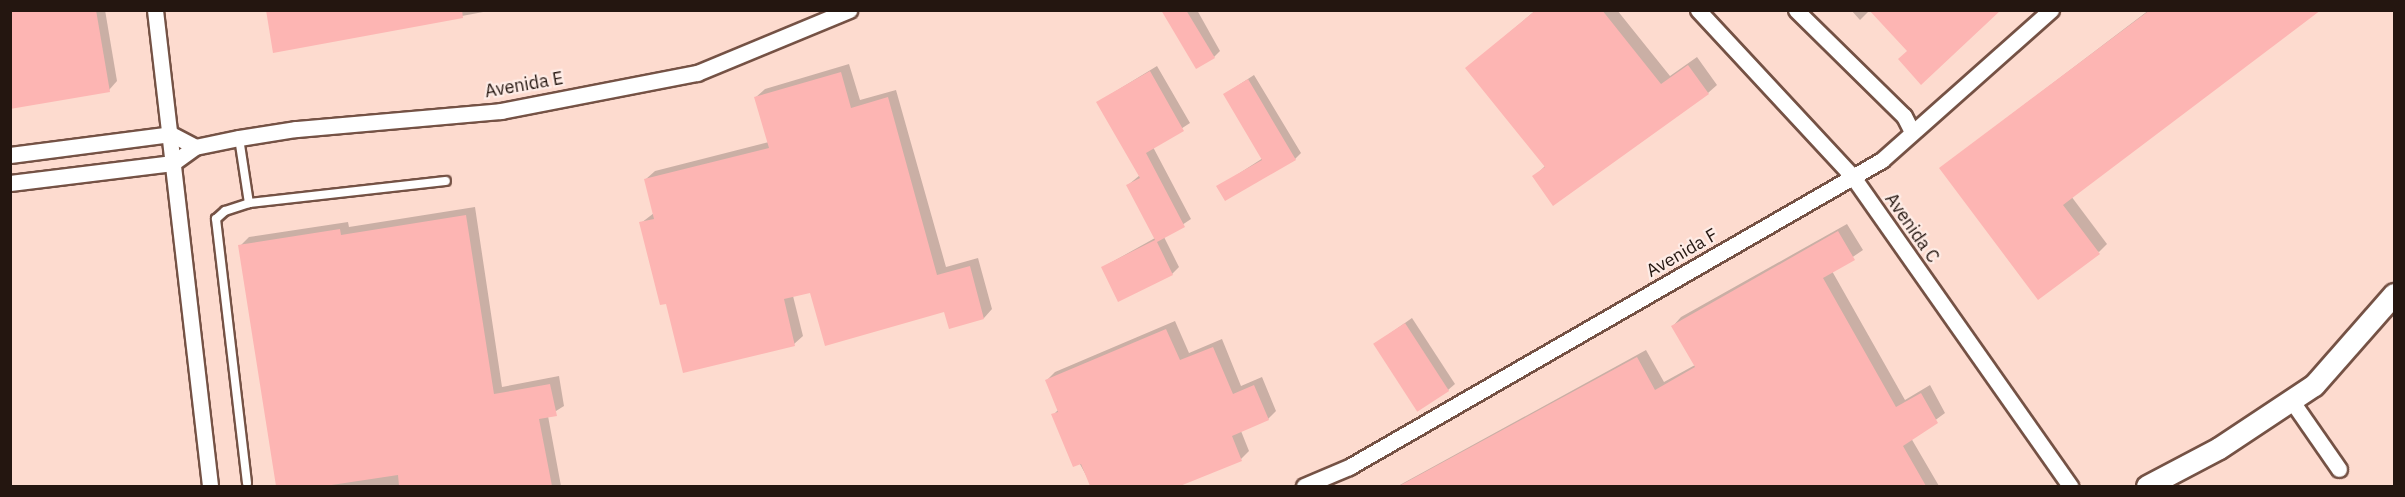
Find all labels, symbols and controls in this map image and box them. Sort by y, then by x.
street label: Avenida E [483,67,565,103]
street label: Avenida C [1880,189,1944,267]
street label: Avenida F [1642,224,1722,282]

